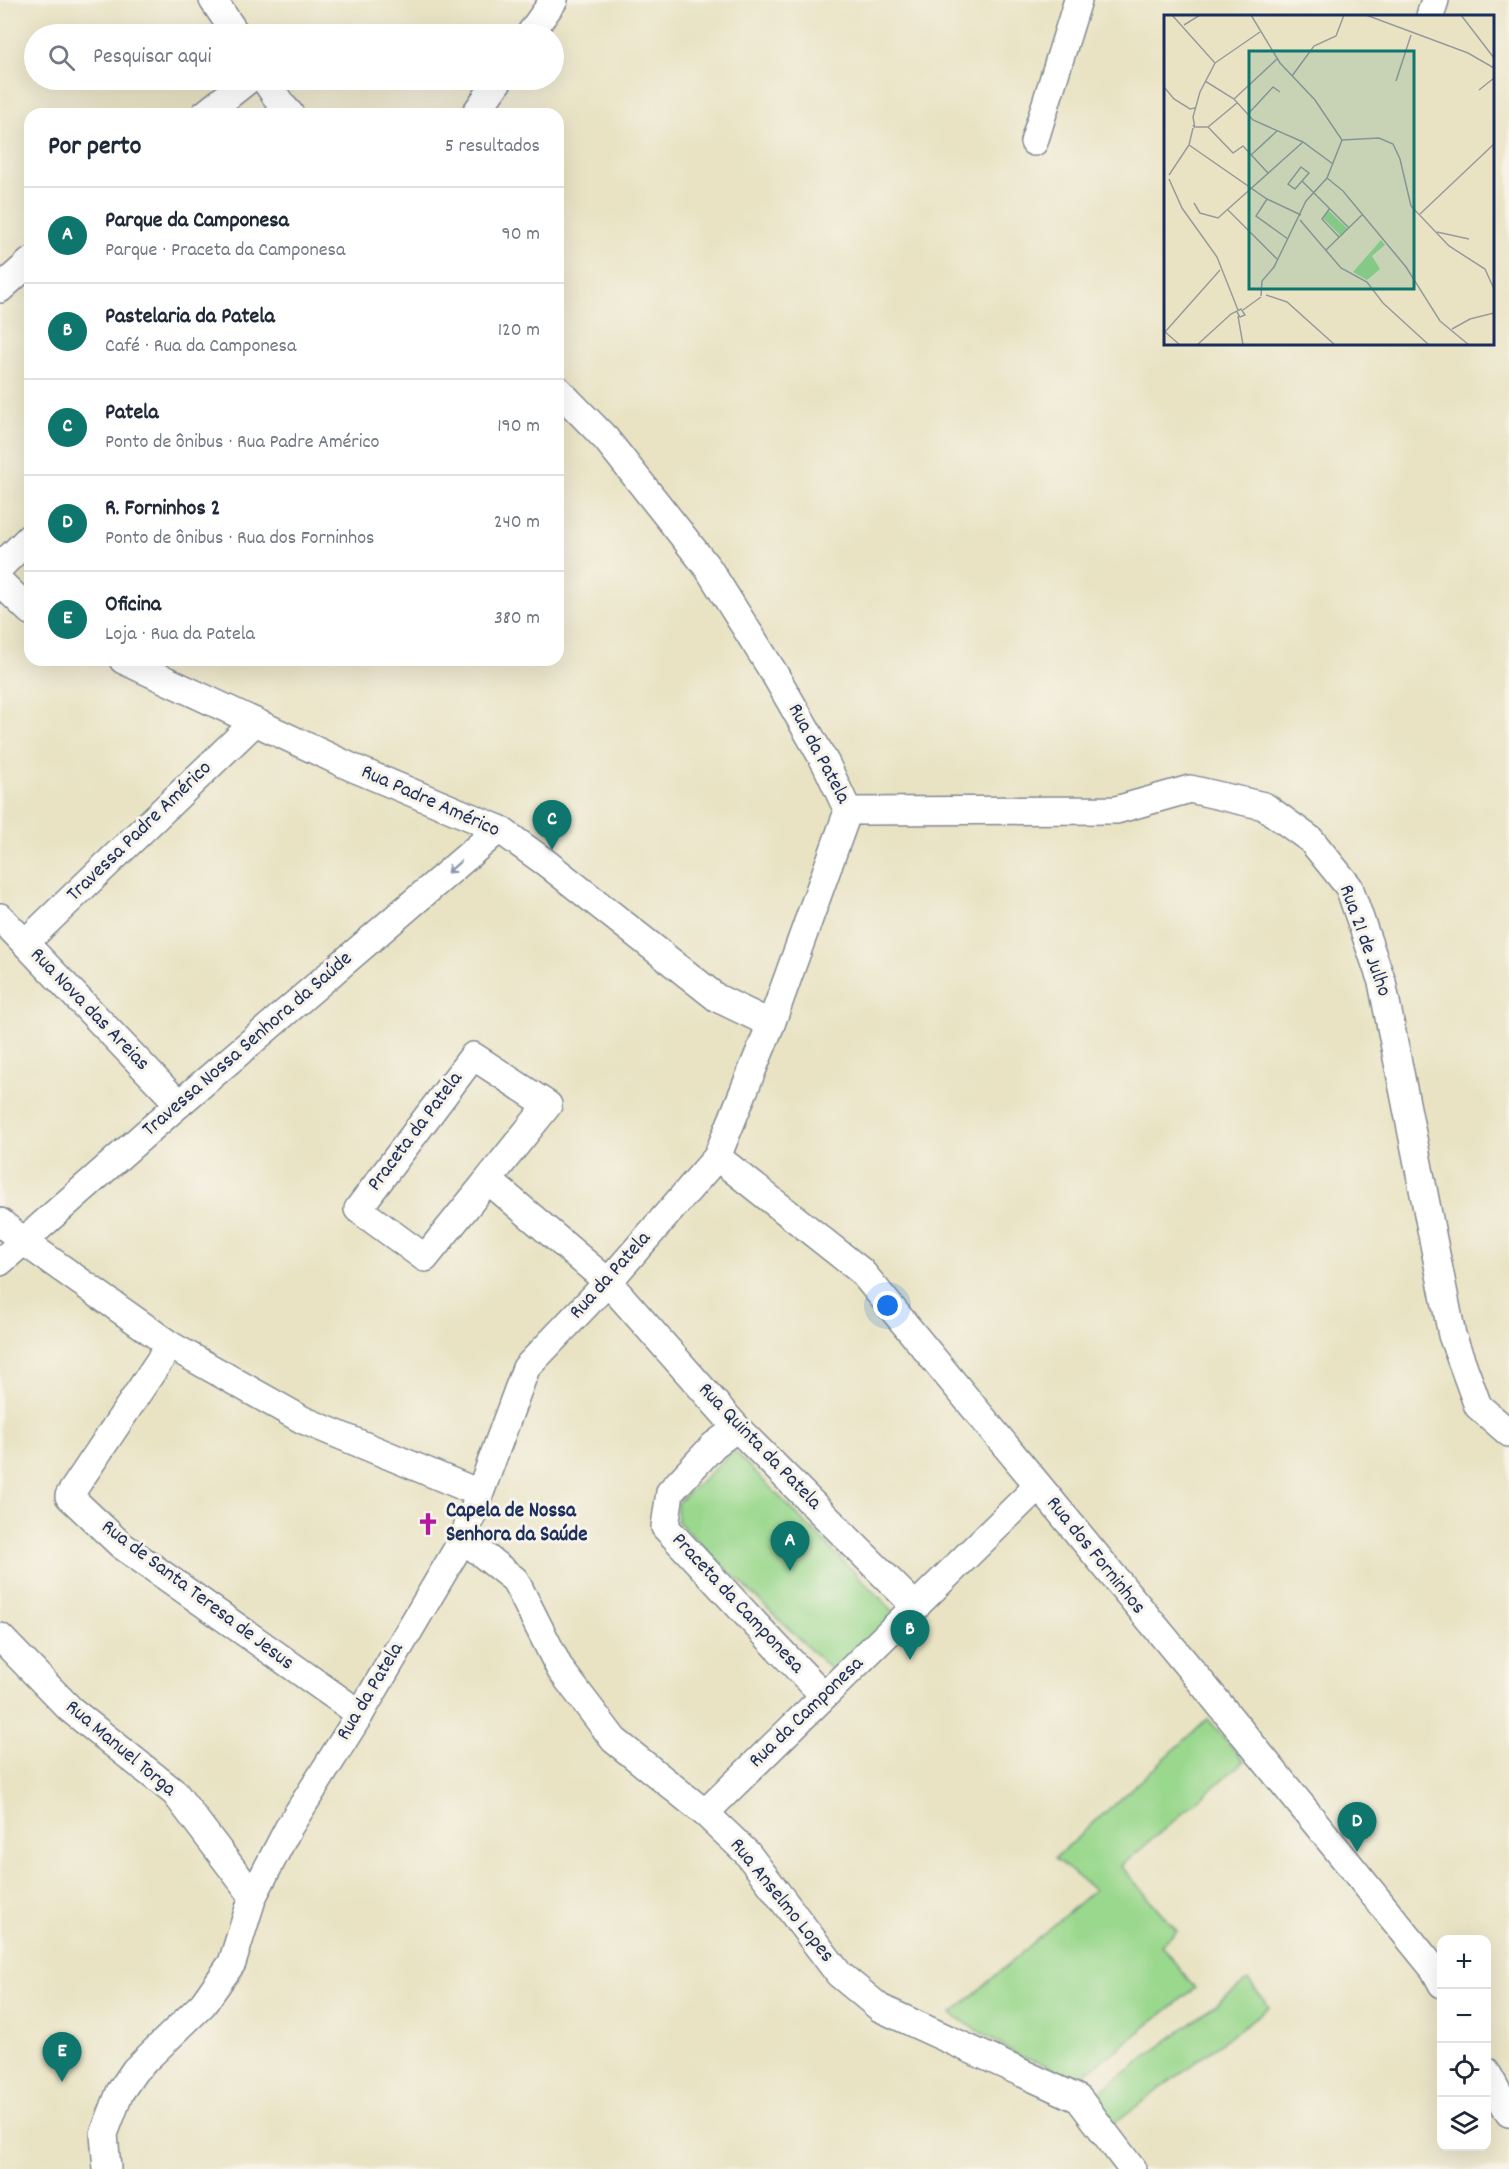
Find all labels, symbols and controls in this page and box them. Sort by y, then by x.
inset map [1164,15,1494,345]
search box [24,24,564,90]
icon: search [45,41,78,74]
text: Pesquisar aqui [93,42,212,73]
text: Por perto [48,129,141,166]
text: 5 resultados [445,133,540,161]
text: Parque da Camponesa [105,206,289,237]
text: A [62,221,73,249]
text: 90 m [502,221,540,249]
text: Parque · Praceta da Camponesa [105,237,345,265]
text: Pastelaria da Patela [105,302,275,333]
text: B [63,317,72,345]
text: 120 m [498,317,540,345]
text: Café · Rua da Camponesa [105,333,296,361]
text: Patela [105,398,159,429]
text: C [63,413,72,441]
text: 190 m [497,413,540,441]
text: Ponto de ônibus · Rua Padre Américo [105,429,379,457]
text: R. Forninhos 2 [105,494,220,525]
text: D [62,509,73,537]
text: 240 m [494,509,540,537]
text: Ponto de ônibus · Rua dos Forninhos [105,525,375,553]
text: Oficina [105,590,161,621]
text: E [63,605,72,633]
text: 380 m [494,605,540,633]
text: Loja · Rua da Patela [105,621,255,649]
street label: Rua da Patela [779,699,858,810]
street label: Travessa Padre Américo [61,755,219,909]
street label: Rua Padre Américo [356,758,504,846]
pin: C [532,800,572,850]
one-way arrow [446,861,462,874]
street label: Rua 21 de Julho [1330,881,1398,1001]
street label: Rua Nova das Areias [22,942,156,1078]
street label: Travessa Nossa Senhora da Saúde [136,945,360,1145]
street label: Praceta da Patela [361,1065,472,1198]
street label: Rua da Patela [563,1224,660,1327]
your location [873,1291,902,1320]
street label: Rua Quinta da Patela [690,1377,829,1518]
street label: Rua dos Forninhos [1038,1490,1152,1622]
place label: Capela de Nossa Senhora da Saúde [446,1497,587,1551]
church icon: Capela de Nossa Senhora da Saúde [415,1511,441,1537]
street label: Rua de Santa Teresa de Jesus [94,1513,300,1679]
pin: A [770,1522,810,1571]
street label: Praceta da Camponesa [664,1527,811,1682]
pin: B [890,1610,930,1660]
street label: Rua da Patela [330,1636,413,1747]
street label: Rua da Camponesa [743,1649,872,1776]
street label: Rua Manuel Torga [58,1694,183,1805]
pin: D [1338,1802,1376,1852]
street label: Rua Anselmo Lopes [721,1832,841,1970]
map controls [1437,1935,1491,2151]
button: + [1437,1935,1491,1989]
button: − [1437,1989,1491,2043]
pin: E [42,2032,82,2082]
button: locate [1437,2043,1491,2097]
button: layers [1437,2097,1491,2151]

